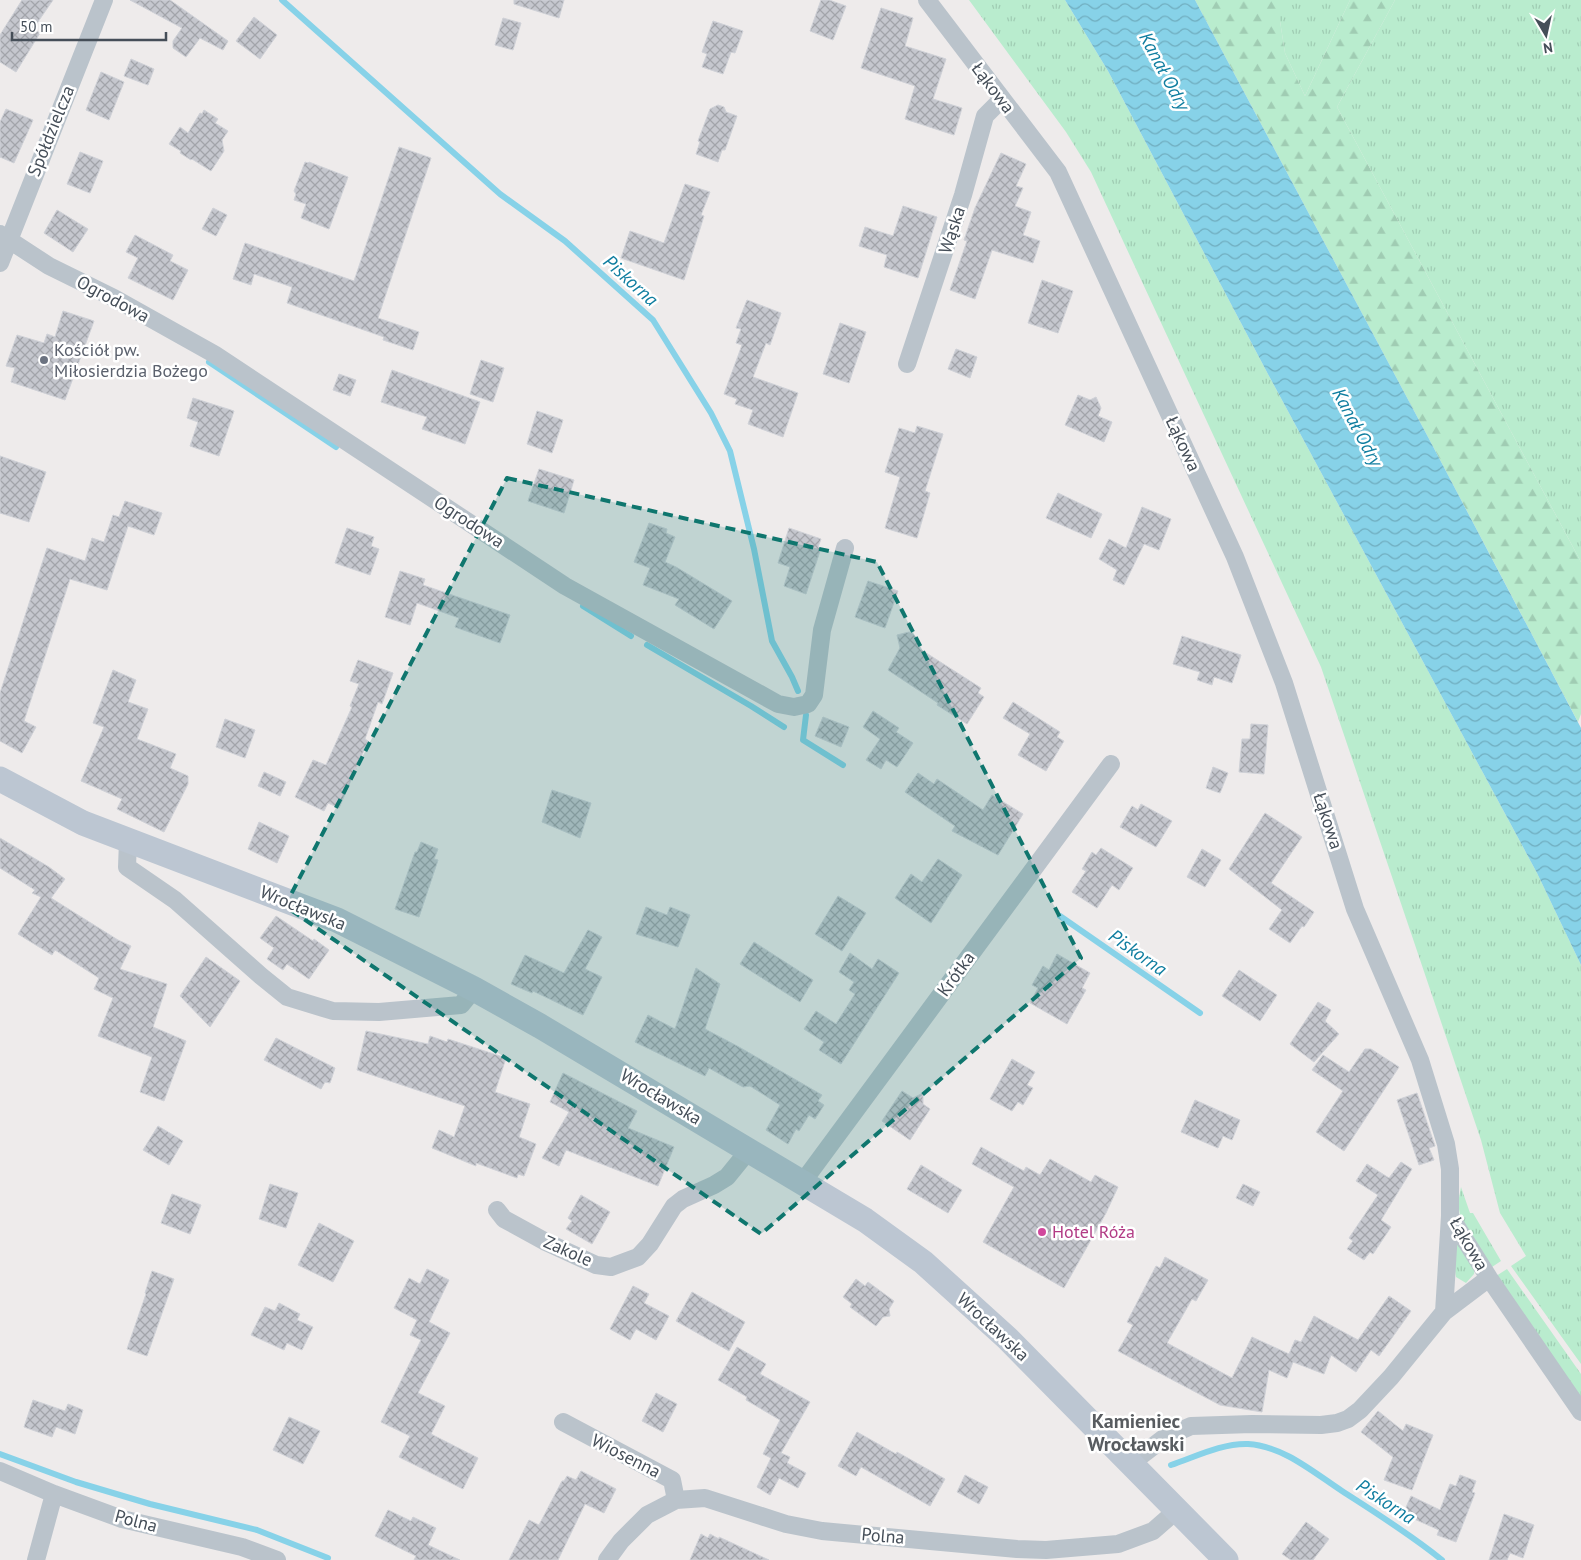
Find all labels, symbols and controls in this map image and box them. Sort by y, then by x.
scale bar [12,10,166,42]
north arrow [1521,10,1571,60]
text: 50 m [20,17,53,36]
water label: Kanał Odry [1134,28,1196,116]
text: N [1542,38,1554,57]
street label: Łąkowa [967,58,1020,118]
street label: Spółdzielcza [22,82,79,180]
street label: Wąska [933,203,970,256]
water label: Piskorna [599,249,664,311]
street label: Ogrodowa [73,270,154,327]
place label: Kościół pw. Miłosierdzia Bożego [54,338,208,382]
marker: Kościół pw. Miłosierdzia Bożego [38,354,50,366]
water label: Kanał Odry [1327,384,1389,472]
street label: Łąkowa [1161,413,1206,475]
street label: Ogrodowa [430,490,509,553]
street label: Łąkowa [1309,790,1348,852]
street label: Wrocławska [257,880,349,935]
water label: Piskorna [1104,923,1172,981]
street label: Krótka [932,947,980,1001]
street label: Wrocławska [617,1063,706,1130]
street label: Łąkowa [1445,1213,1494,1275]
place label: Hotel Róża [1052,1220,1135,1243]
marker: Hotel Róża [1036,1226,1048,1238]
street label: Zakole [540,1230,596,1271]
street label: Wrocławska [952,1287,1034,1366]
district label: Kamieniec Wrocławski [1087,1408,1185,1457]
street label: Wiosenna [588,1428,665,1483]
water label: Piskorna [1352,1473,1421,1529]
street label: Polna [112,1504,160,1537]
street label: Polna [861,1522,906,1549]

